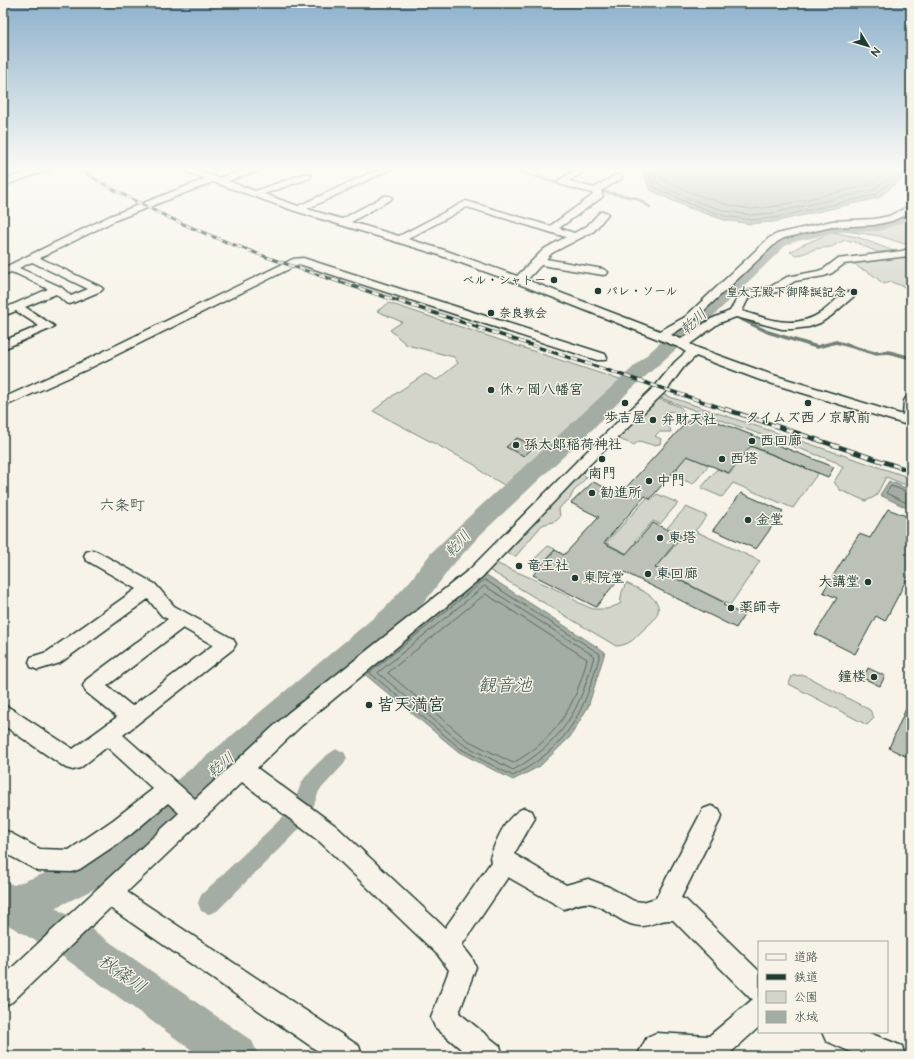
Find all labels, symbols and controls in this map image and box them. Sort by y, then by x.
north arrow [848,26,888,66]
text: N [867,45,884,59]
place label: ベル・シャトー [462,272,546,289]
marker: ベル・シャトー [549,275,559,285]
place label: パレ・ソール [606,283,678,300]
place label: 皇太子殿下御降誕記念 [726,284,846,301]
marker: パレ・ソール [593,286,603,296]
marker: 皇太子殿下御降誕記念 [849,287,859,297]
water label: 乾川 [676,304,712,340]
place label: 奈良教会 [499,305,547,322]
marker: 奈良教会 [486,308,496,318]
place label: 休ヶ岡八幡宮 [499,380,583,400]
marker: 休ヶ岡八幡宮 [486,385,496,395]
marker: 歩吉屋 [620,398,630,408]
marker: タイムズ西ノ京駅前 [803,398,813,408]
place label: 歩吉屋 [604,408,646,428]
place label: タイムズ西ノ京駅前 [746,408,870,428]
place label: 弁財天社 [661,410,717,430]
marker: 弁財天社 [648,415,658,425]
place label: 西回廊 [760,431,802,451]
place label: 孫太郎稲荷神社 [524,435,622,455]
marker: 西回廊 [747,436,757,446]
marker: 孫太郎稲荷神社 [511,440,521,450]
place label: 西塔 [730,449,758,469]
marker: 南門 [597,454,607,464]
marker: 西塔 [717,454,727,464]
place label: 南門 [588,464,616,484]
place label: 中門 [657,471,685,491]
marker: 中門 [644,476,654,486]
place label: 勧進所 [600,483,642,503]
marker: 勧進所 [587,488,597,498]
district label: 六条町 [99,495,145,516]
place label: 金堂 [756,510,784,530]
marker: 金堂 [743,515,753,525]
water label: 乾川 [440,526,476,562]
place label: 東塔 [668,528,696,548]
marker: 東塔 [655,533,665,543]
place label: 竜王社 [527,556,569,576]
marker: 竜王社 [514,561,524,571]
place label: 東回廊 [656,564,698,584]
place label: 東院堂 [583,568,625,588]
marker: 東回廊 [643,569,653,579]
place label: 大講堂 [818,572,860,592]
marker: 東院堂 [570,573,580,583]
marker: 大講堂 [863,577,873,587]
place label: 薬師寺 [739,598,781,618]
marker: 薬師寺 [726,603,736,613]
place label: 鐘楼 [838,667,866,687]
marker: 鐘楼 [869,672,879,682]
water label: 観音池 [478,673,533,698]
place label: 皆天満宮 [377,693,445,717]
marker: 皆天満宮 [364,700,374,710]
water label: 乾川 [203,747,239,783]
legend [758,941,888,1033]
water label: 秋篠川 [93,948,151,1000]
text: 道路 [794,949,818,966]
text: 鉄道 [794,969,818,986]
text: 公園 [794,989,818,1006]
text: 水域 [794,1009,818,1026]

